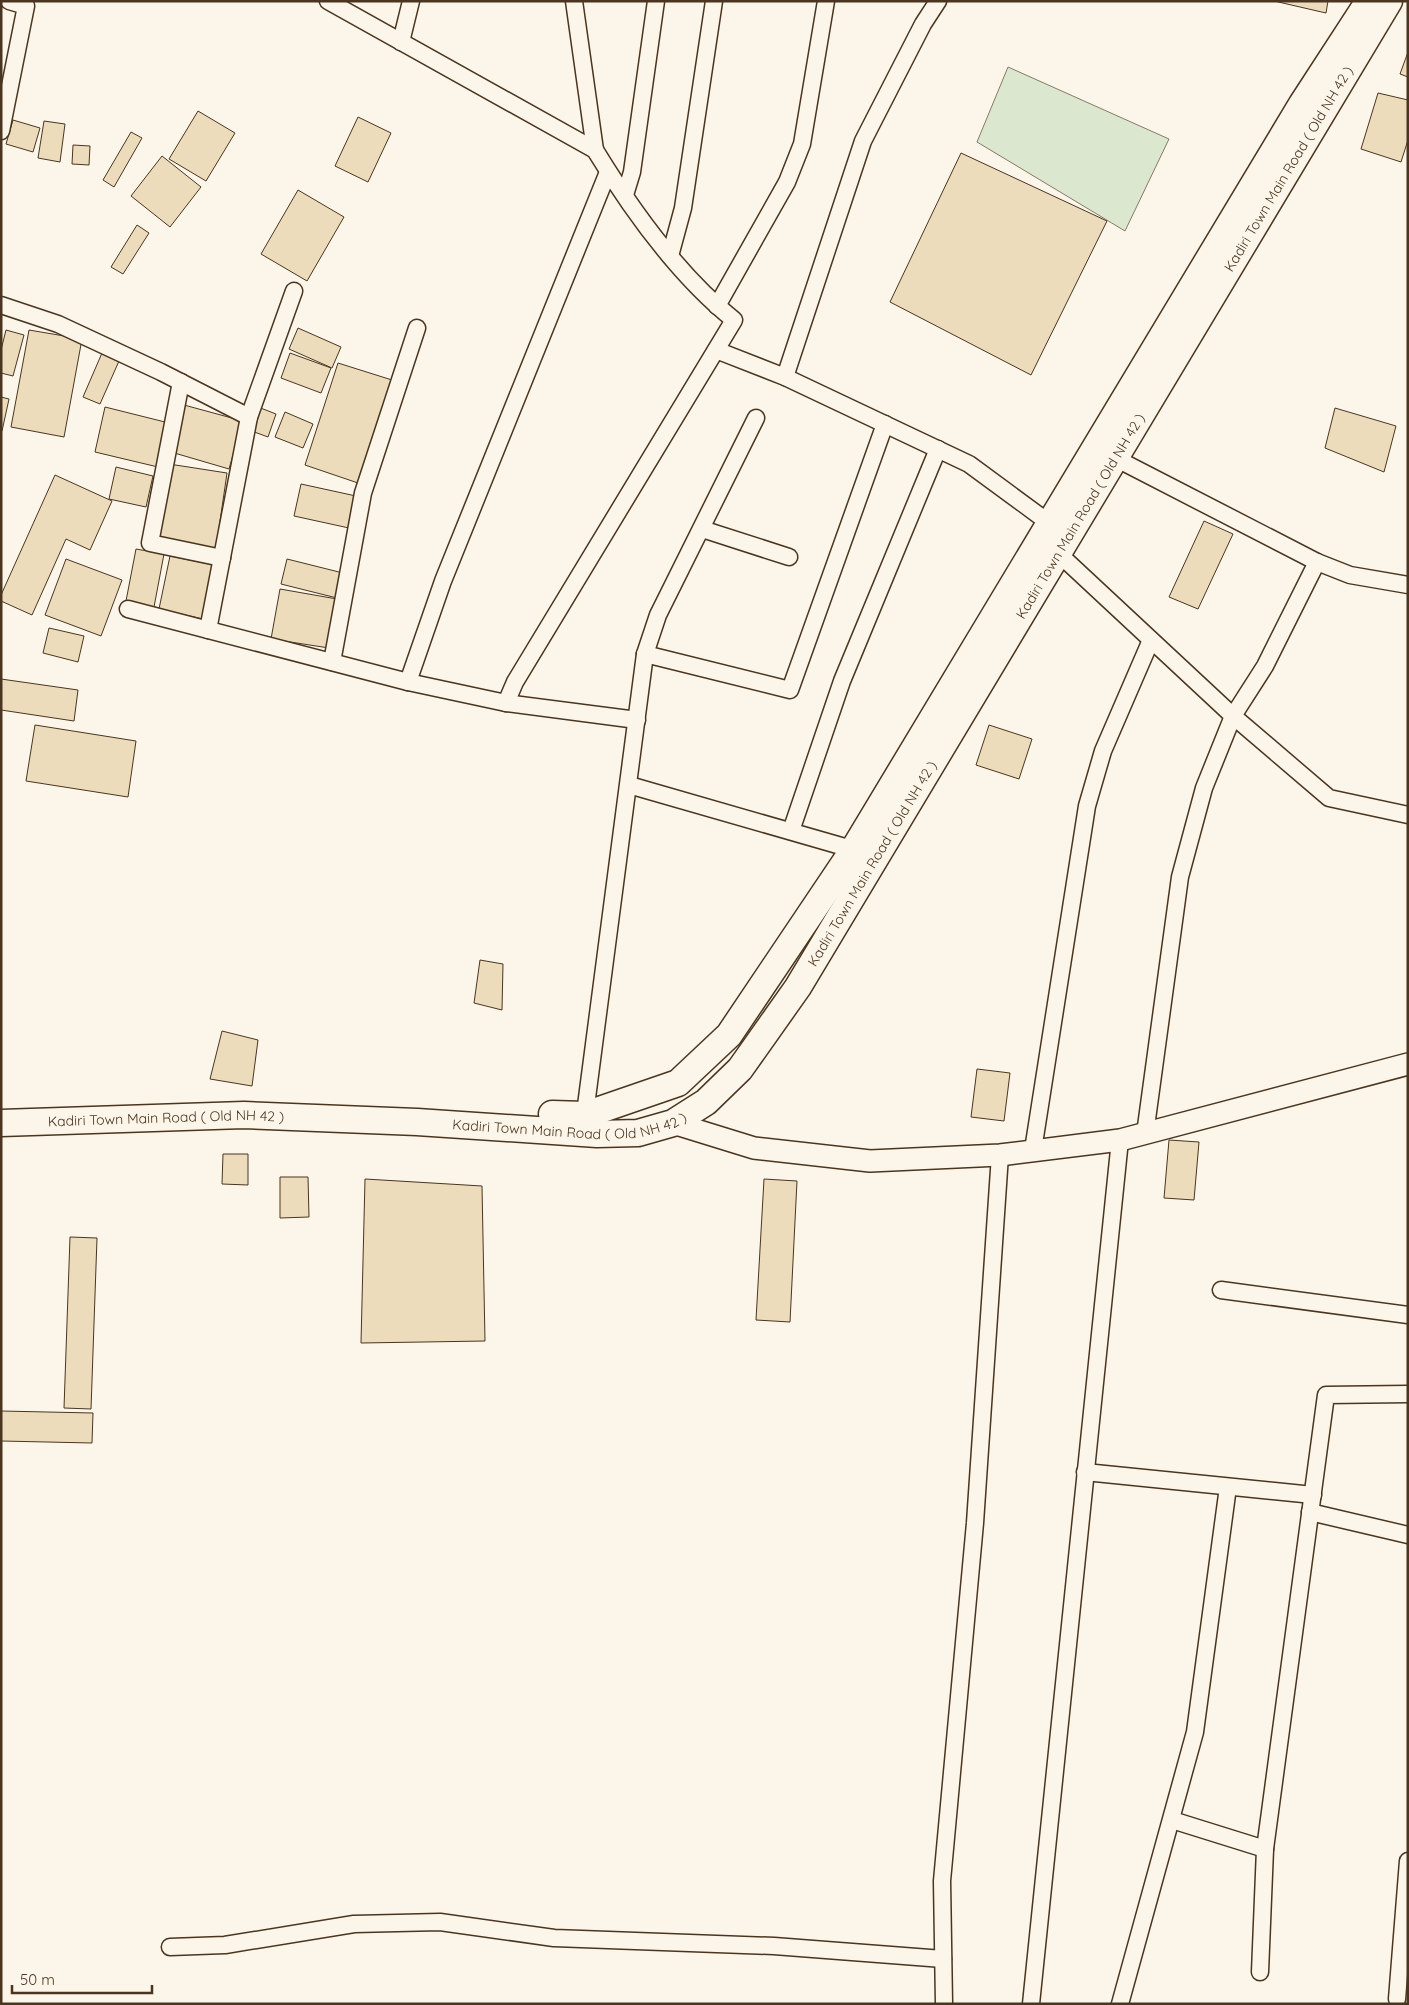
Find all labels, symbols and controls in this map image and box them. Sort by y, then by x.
street label: Kadiri Town Main Road ( Old NH 42 ) [1220,63,1357,275]
street label: Kadiri Town Main Road ( Old NH 42 ) [1012,410,1149,622]
street label: Kadiri Town Main Road ( Old NH 42 ) [804,757,941,970]
street label: Kadiri Town Main Road ( Old NH 42 ) [47,1106,284,1130]
street label: Kadiri Town Main Road ( Old NH 42 ) [452,1108,690,1143]
scale bar [12,1962,152,1994]
text: 50 m [20,1970,55,1989]

